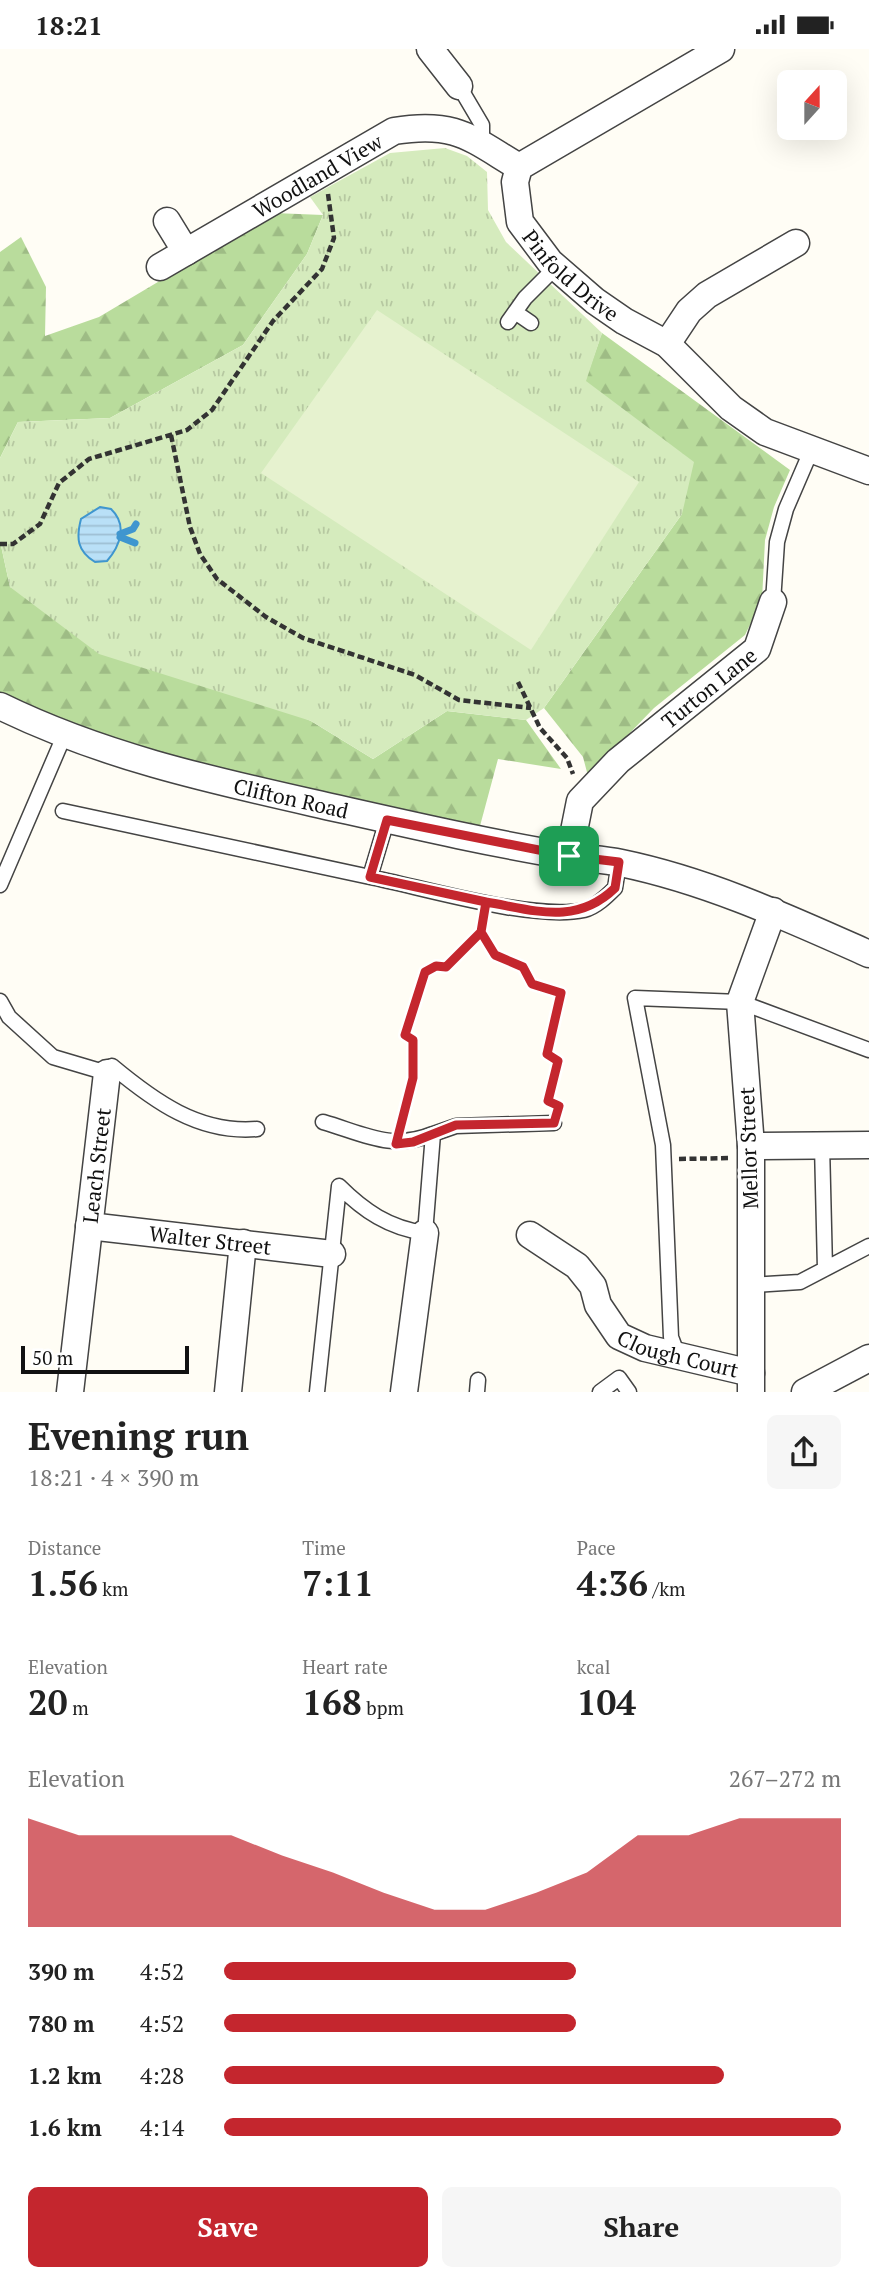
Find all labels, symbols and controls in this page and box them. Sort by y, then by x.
text: 18:21 [35,8,103,42]
north arrow [777,70,847,140]
map controls [777,70,847,140]
street label: Woodland View [248,127,388,224]
street label: Pinfold Drive [516,224,625,327]
street label: Turton Lane [655,641,762,735]
street label: Clifton Road [231,771,352,825]
pin [539,826,599,886]
icon: arrive [550,837,588,875]
street label: Mellor Street [732,1086,764,1210]
street label: Leach Street [76,1106,117,1225]
street label: Walter Street [148,1219,273,1261]
street label: Clough Court [613,1323,742,1384]
scale bar [21,1343,189,1375]
text: 50 m [32,1345,73,1370]
text: Evening run [28,1411,249,1461]
button: share [767,1415,841,1489]
text: 18:21 · 4 × 390 m [28,1462,199,1493]
text: Distance [28,1535,101,1560]
text: Time [302,1535,346,1560]
text: Pace [577,1535,616,1560]
text: 1.56 [28,1560,98,1606]
text: 7:11 [302,1560,374,1606]
text: 4:36 [577,1560,648,1606]
text: km [98,1576,129,1601]
text: /km [648,1576,685,1601]
text: Elevation [28,1654,108,1679]
text: Heart rate [302,1654,388,1679]
text: kcal [577,1654,610,1679]
text: 20 [28,1679,68,1725]
text: 168 [302,1679,362,1725]
text: 104 [577,1679,636,1725]
text: m [68,1695,89,1720]
text: bpm [362,1695,404,1720]
text: Elevation [28,1763,125,1794]
text: 267–272 m [729,1763,841,1794]
text: 390 m [28,1956,94,1987]
text: 4:52 [140,1956,184,1987]
text: 780 m [28,2008,94,2039]
text: 4:52 [140,2008,184,2039]
text: 1.2 km [28,2060,102,2091]
text: 4:28 [140,2060,184,2091]
text: 1.6 km [28,2112,102,2143]
text: 4:14 [140,2112,184,2143]
button: Save [28,2187,428,2267]
button: Share [442,2187,841,2267]

